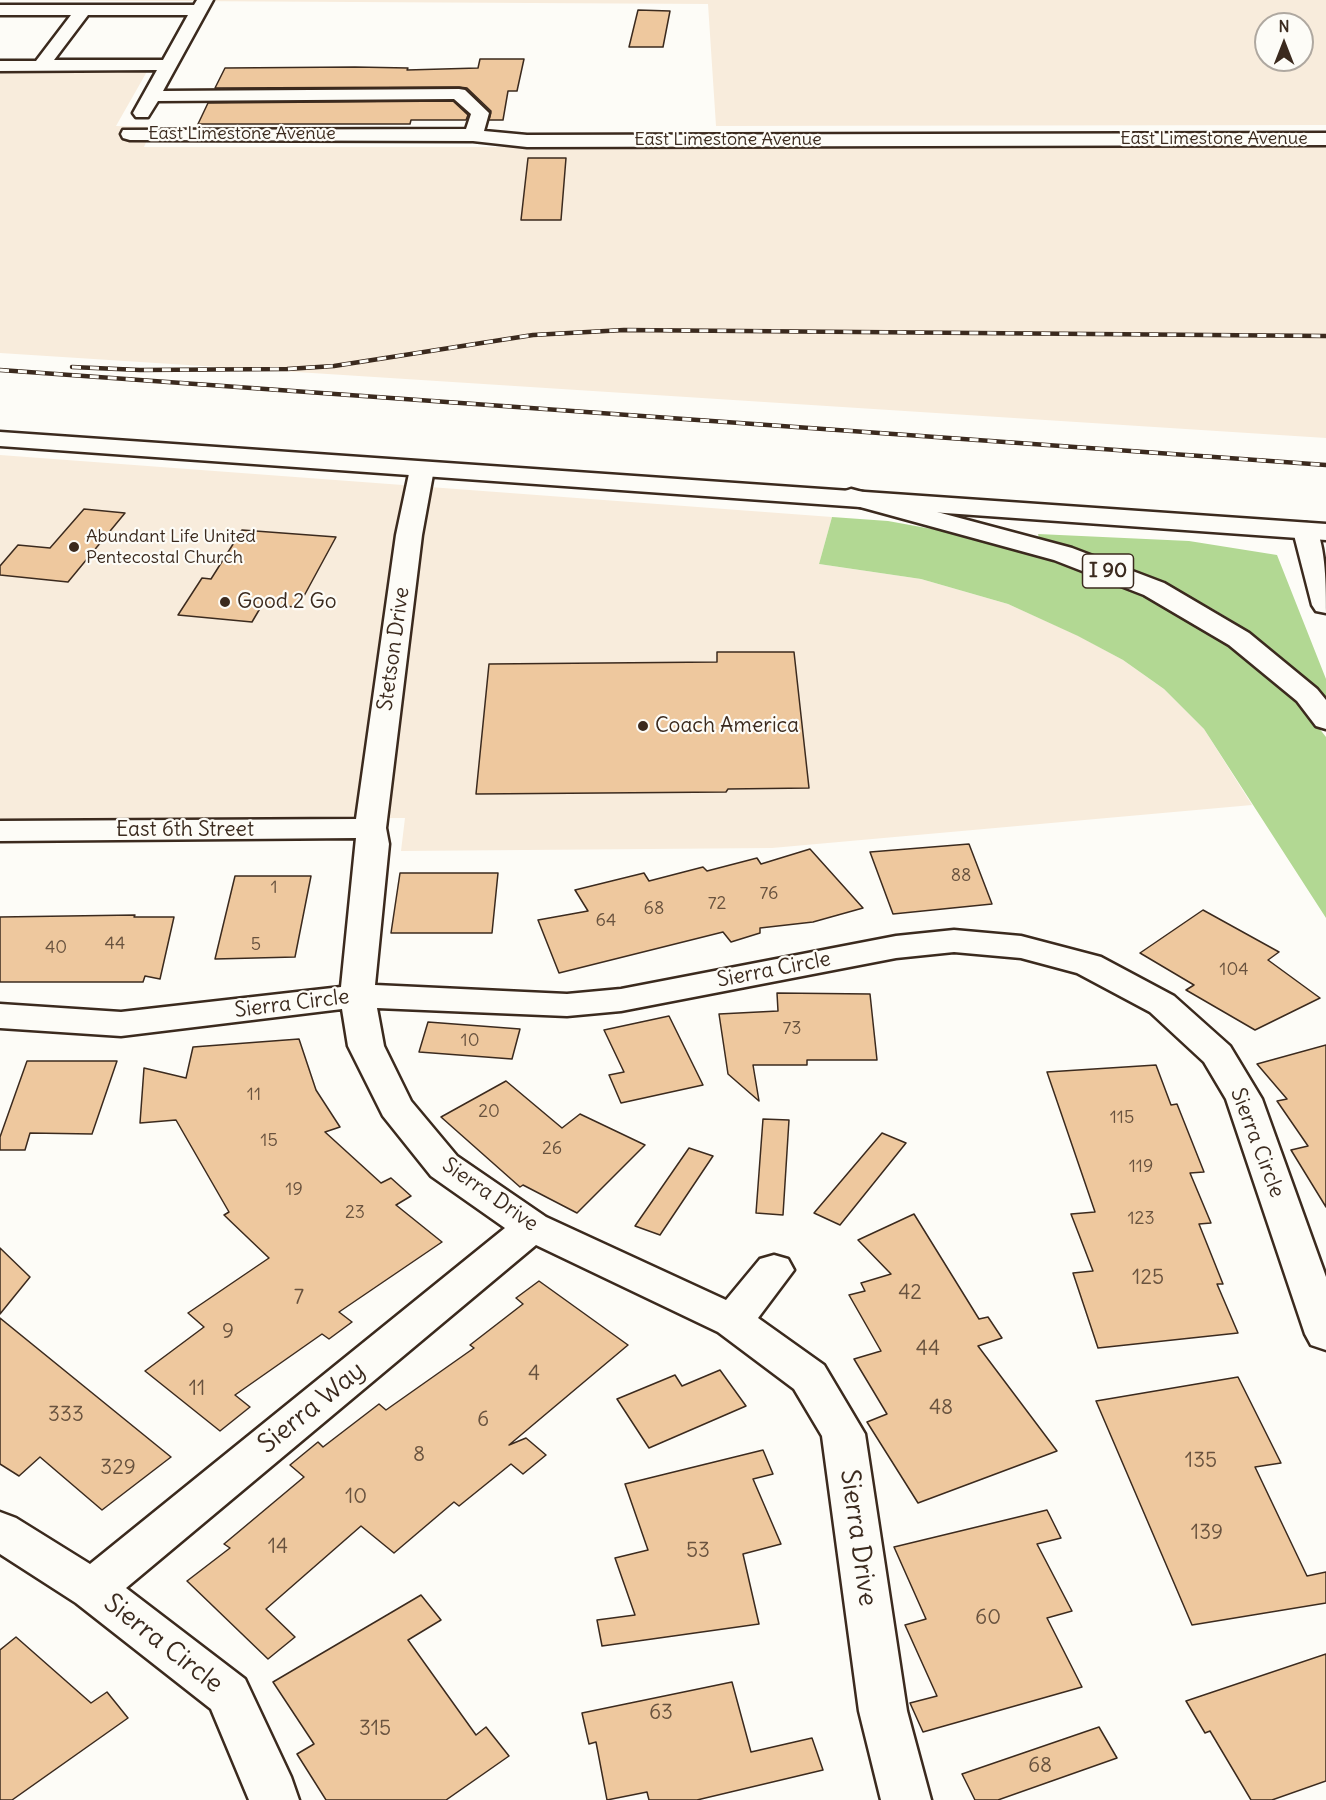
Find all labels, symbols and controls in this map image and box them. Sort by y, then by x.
north arrow [1254,12,1314,72]
text: N [1278,16,1290,36]
street label: East Limestone Avenue [148,123,336,145]
street label: East Limestone Avenue [1120,128,1308,150]
street label: East Limestone Avenue [634,129,822,151]
place label: Abundant Life United Pentecostal Church [86,526,256,568]
marker: Abundant Life United Pentecostal Church [67,540,81,554]
road number: I 90 [1082,554,1134,588]
street label: Stetson Drive [373,585,415,713]
place label: Good 2 Go [237,589,337,615]
marker: Good 2 Go [218,595,232,609]
place label: Coach America [655,713,799,739]
marker: Coach America [636,719,650,733]
street label: East 6th Street [116,817,254,843]
house number: 88 [951,865,971,887]
house number: 1 [270,877,278,899]
house number: 76 [760,883,778,905]
house number: 72 [708,893,726,915]
house number: 68 [644,898,664,920]
house number: 64 [596,910,616,932]
house number: 44 [105,933,125,955]
house number: 5 [251,934,261,956]
house number: 40 [45,937,67,959]
street label: Sierra Circle [715,947,833,993]
house number: 104 [1219,959,1249,981]
street label: Sierra Circle [233,984,351,1024]
house number: 73 [782,1018,802,1040]
house number: 10 [461,1030,479,1052]
house number: 11 [247,1084,261,1106]
street label: Sierra Circle [1225,1085,1289,1201]
house number: 20 [478,1101,500,1123]
house number: 115 [1110,1107,1134,1129]
house number: 15 [260,1130,278,1152]
house number: 26 [542,1138,562,1160]
street label: Sierra Drive [437,1153,543,1237]
house number: 119 [1129,1156,1153,1178]
house number: 19 [285,1179,303,1201]
house number: 23 [345,1202,365,1224]
house number: 123 [1127,1208,1155,1230]
house number: 125 [1132,1265,1164,1291]
house number: 42 [898,1280,922,1306]
house number: 7 [294,1285,304,1311]
house number: 9 [222,1319,234,1345]
house number: 44 [916,1336,940,1362]
street label: Sierra Way [252,1355,372,1461]
house number: 4 [528,1361,540,1387]
house number: 11 [189,1376,205,1402]
house number: 48 [929,1395,953,1421]
house number: 333 [48,1402,84,1428]
house number: 6 [477,1407,489,1433]
house number: 8 [413,1442,425,1468]
house number: 135 [1185,1448,1217,1474]
house number: 329 [100,1455,136,1481]
street label: Sierra Drive [833,1468,883,1608]
house number: 10 [345,1484,367,1510]
house number: 139 [1191,1520,1223,1546]
house number: 14 [268,1534,288,1560]
house number: 53 [686,1538,710,1564]
street label: Sierra Circle [97,1588,229,1700]
house number: 60 [975,1605,1001,1631]
house number: 63 [649,1700,673,1726]
house number: 315 [359,1716,391,1742]
house number: 68 [1028,1753,1052,1779]

